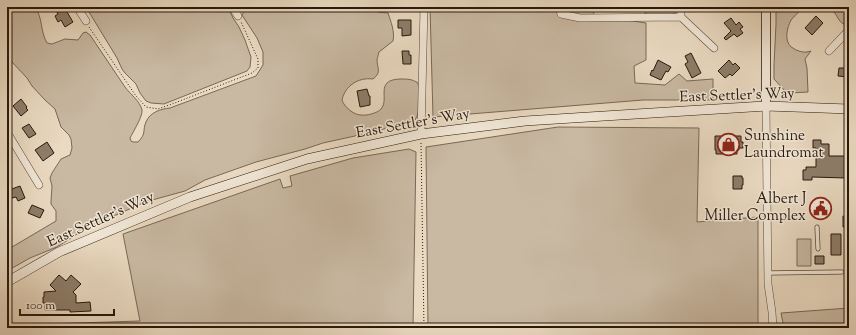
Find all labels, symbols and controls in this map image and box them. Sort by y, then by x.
street label: East Settler's Way [679,83,796,109]
street label: East Settler's Way [354,104,472,144]
place label: Sunshine Laundromat [744,126,824,164]
shop icon: Sunshine Laundromat [716,132,742,158]
street label: East Settler's Way [44,187,159,253]
place label: Albert J Miller Complex [704,189,807,227]
public building icon: Albert J Miller Complex [808,195,834,221]
scale bar [20,291,114,317]
text: 100 m [26,297,55,315]

